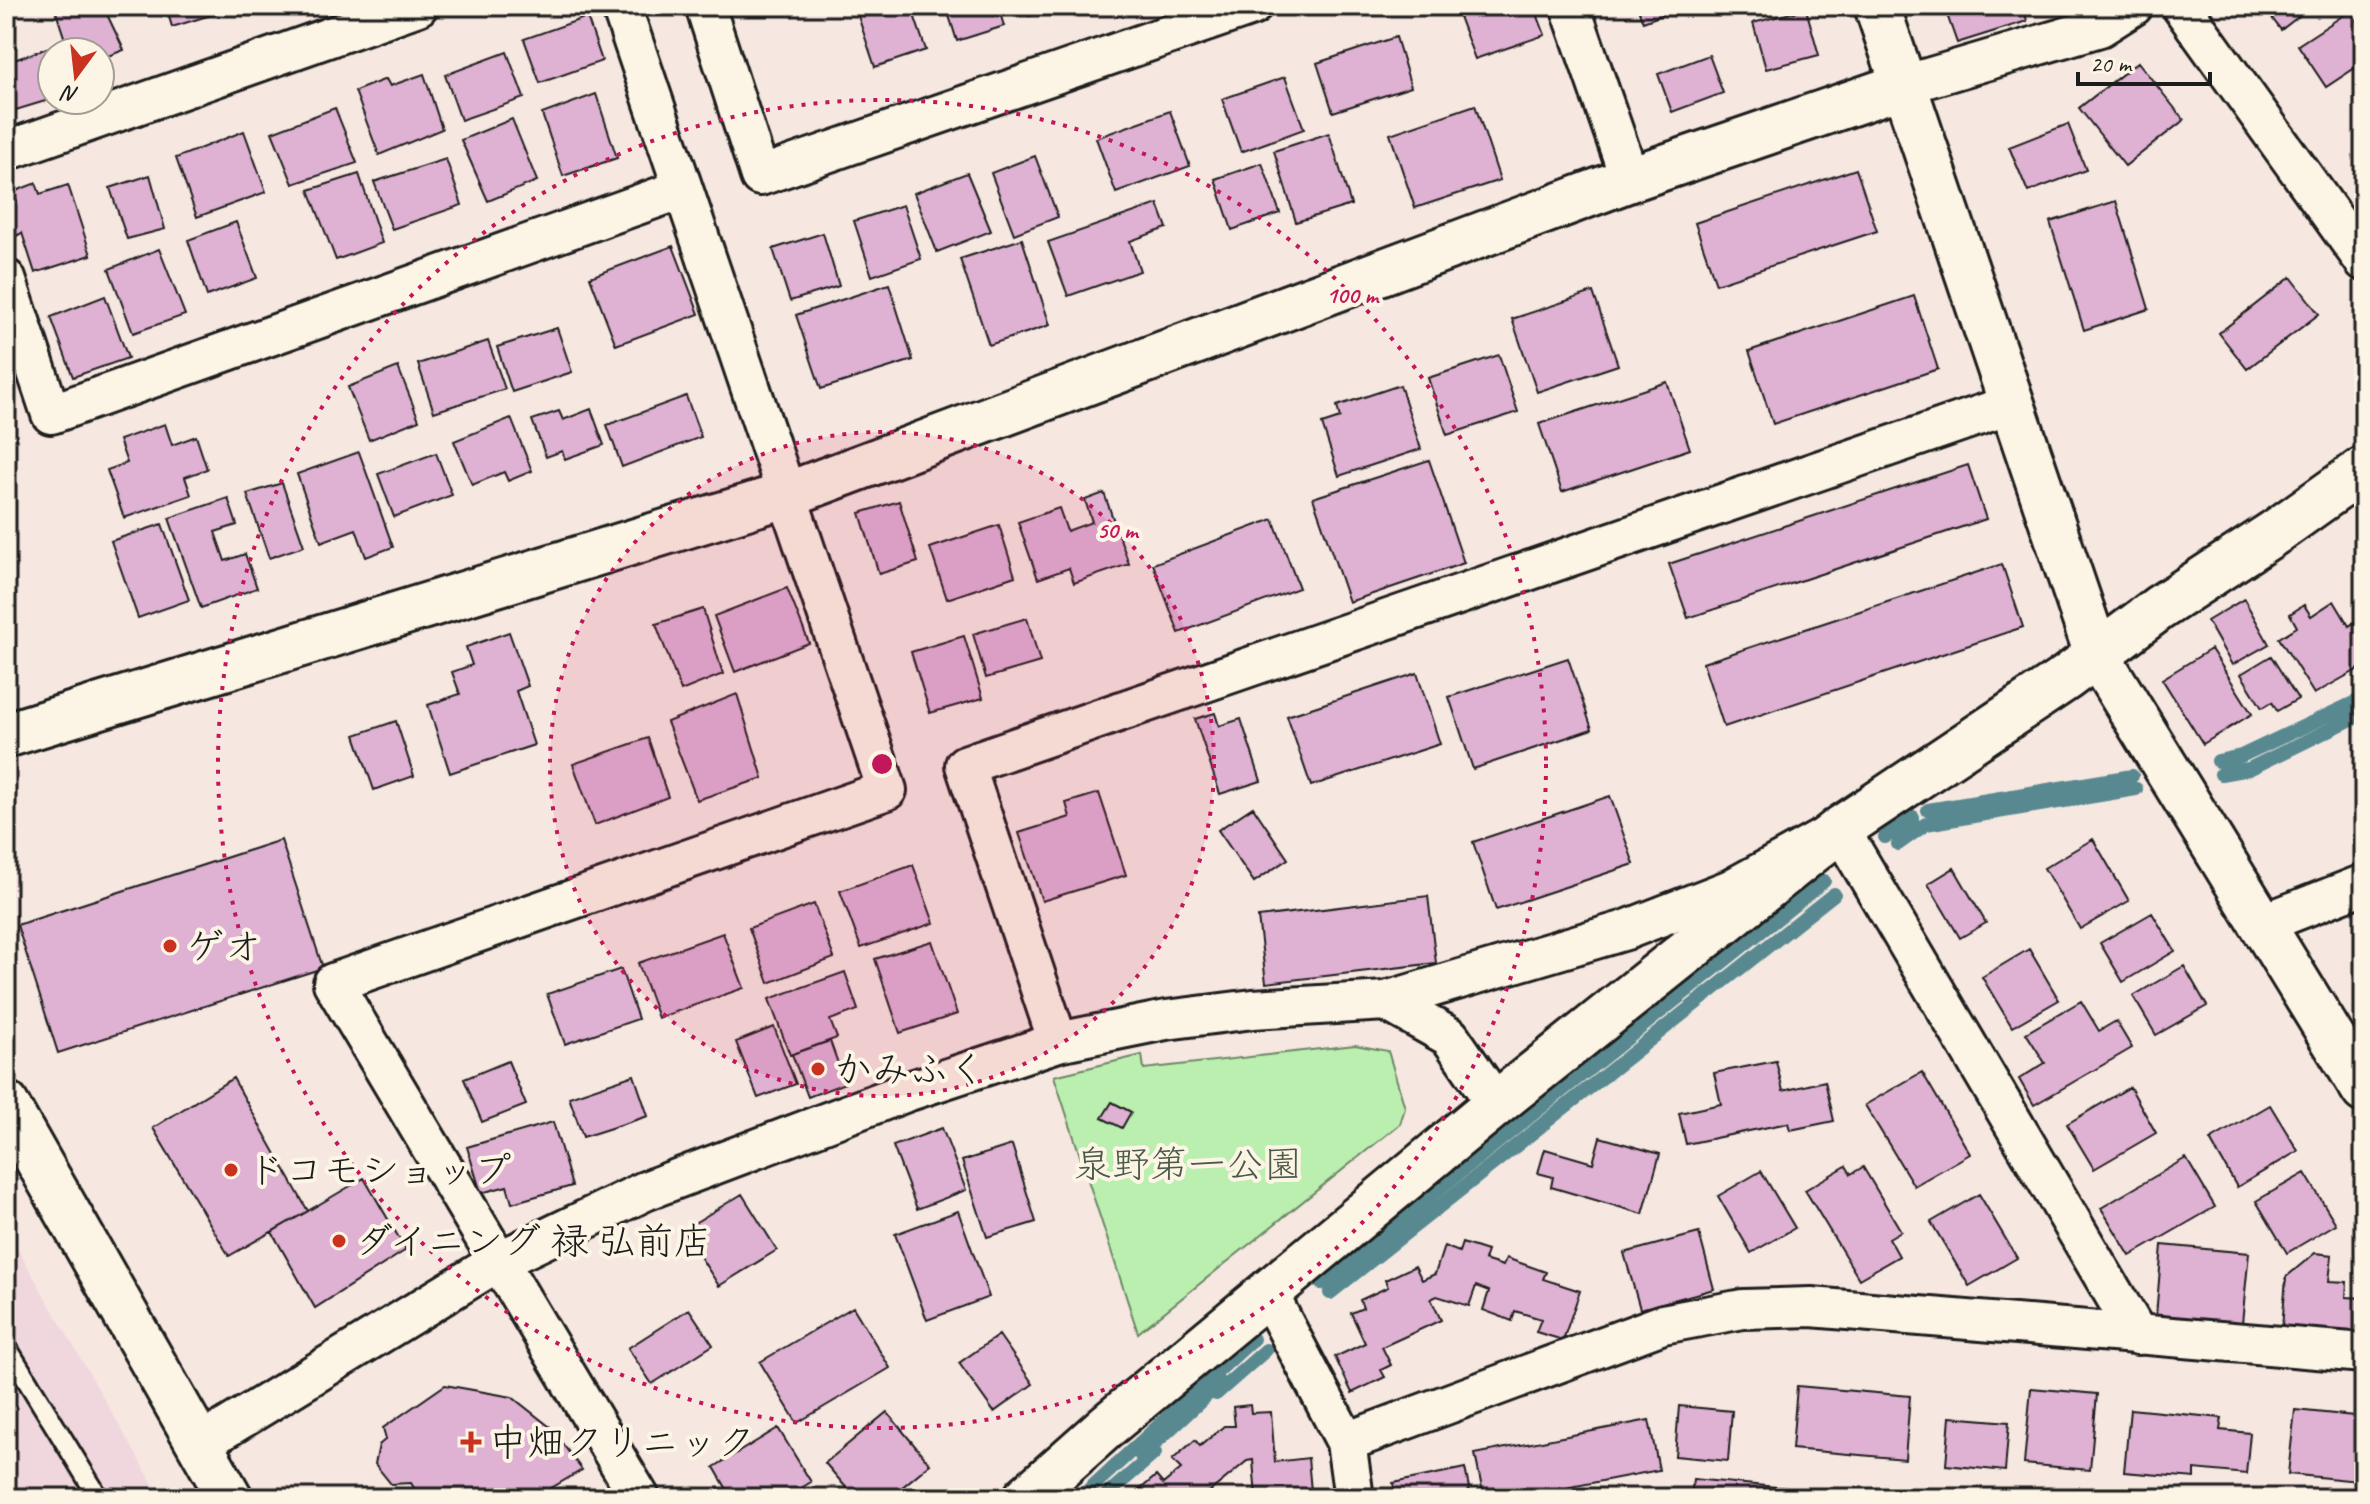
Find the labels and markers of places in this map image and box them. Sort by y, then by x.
centre of rings [868,750,896,778]
place label: ゲオ [186,923,262,970]
marker: ゲオ [161,937,179,955]
place label: かみふく [834,1046,986,1093]
marker: かみふく [809,1060,827,1078]
place label: ドコモショップ [247,1147,511,1194]
marker: ドコモショップ [222,1161,240,1179]
place label: ダイニング 禄 弘前店 [355,1218,712,1265]
marker: ダイニング 禄 弘前店 [330,1232,348,1250]
place label: 中畑クリニック [489,1419,755,1466]
marker: 中畑クリニック [460,1431,482,1453]

